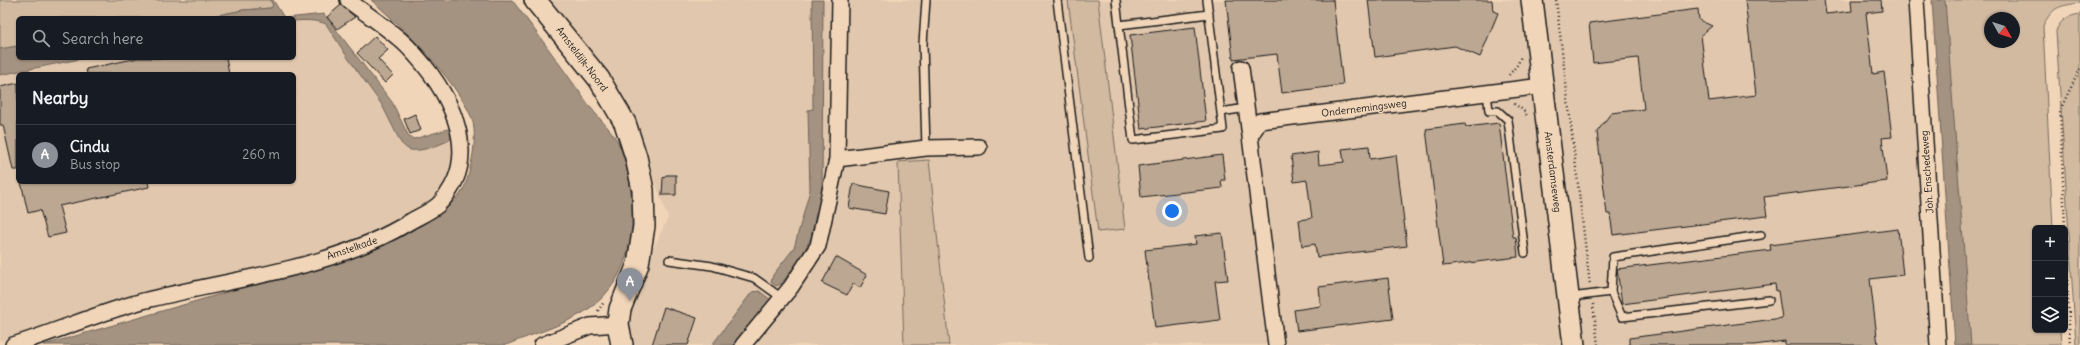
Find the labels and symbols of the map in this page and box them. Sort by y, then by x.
north arrow [1984,12,2020,48]
street label: Amsteldijk-Noord [553,24,611,94]
street label: Ondernemingsweg [1321,96,1407,120]
street label: Joh. Enschedeweg [1918,130,1936,214]
street label: Amsterdamseweg [1542,131,1564,213]
your location [1162,201,1182,221]
street label: Amstelkade [325,233,379,263]
pin: A [617,268,643,301]

